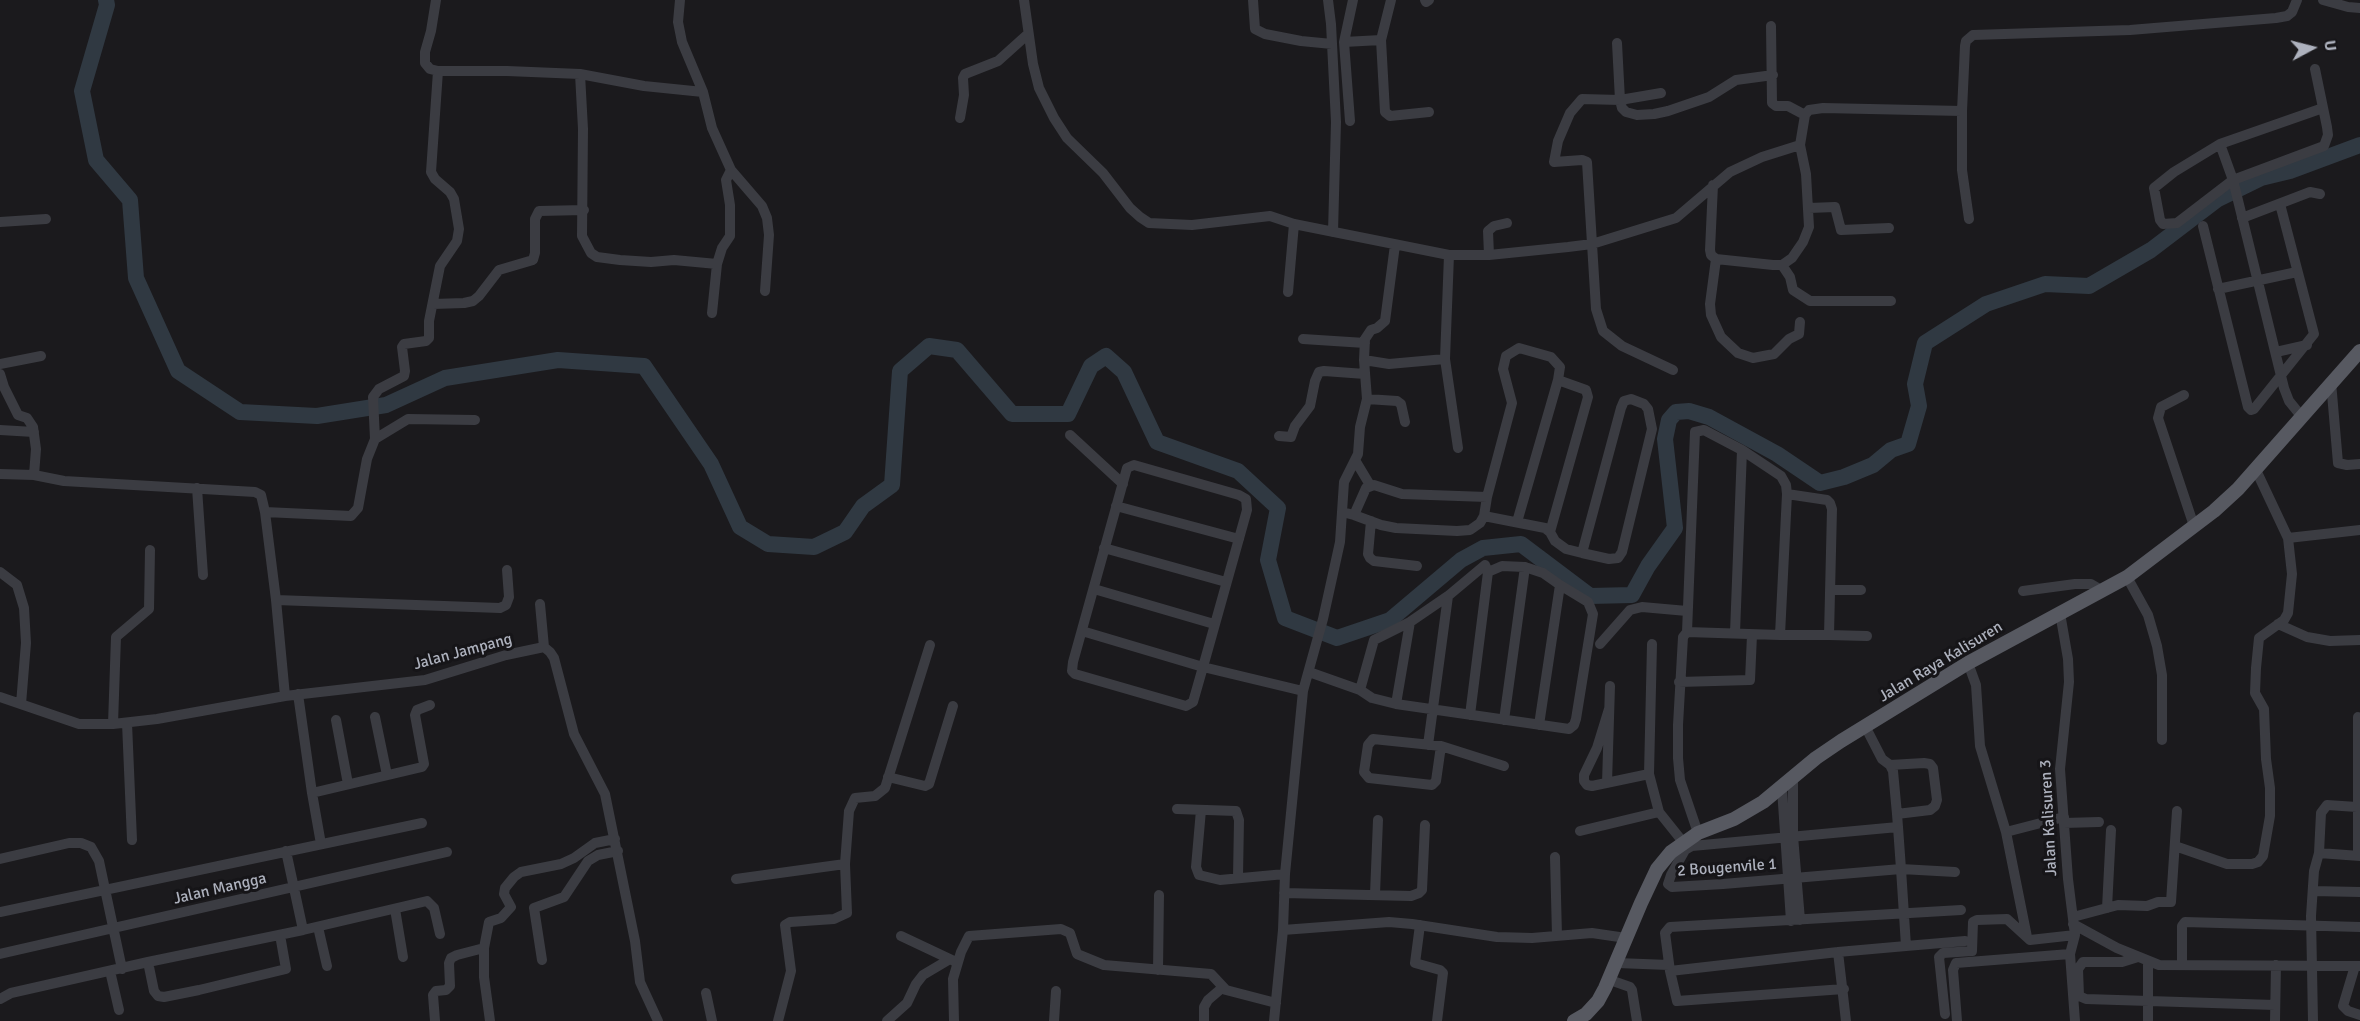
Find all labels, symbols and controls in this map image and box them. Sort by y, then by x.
north arrow [2282,18,2342,78]
text: U [2319,39,2340,52]
street label: Jalan Raya Kalisuren [1876,617,2006,707]
street label: Jalan Jampang [412,630,514,674]
street label: Jalan Kalisuren 3 [2036,759,2062,877]
street label: 2 Bougenvile 1 [1676,855,1778,881]
street label: Jalan Mangga [172,869,268,909]

